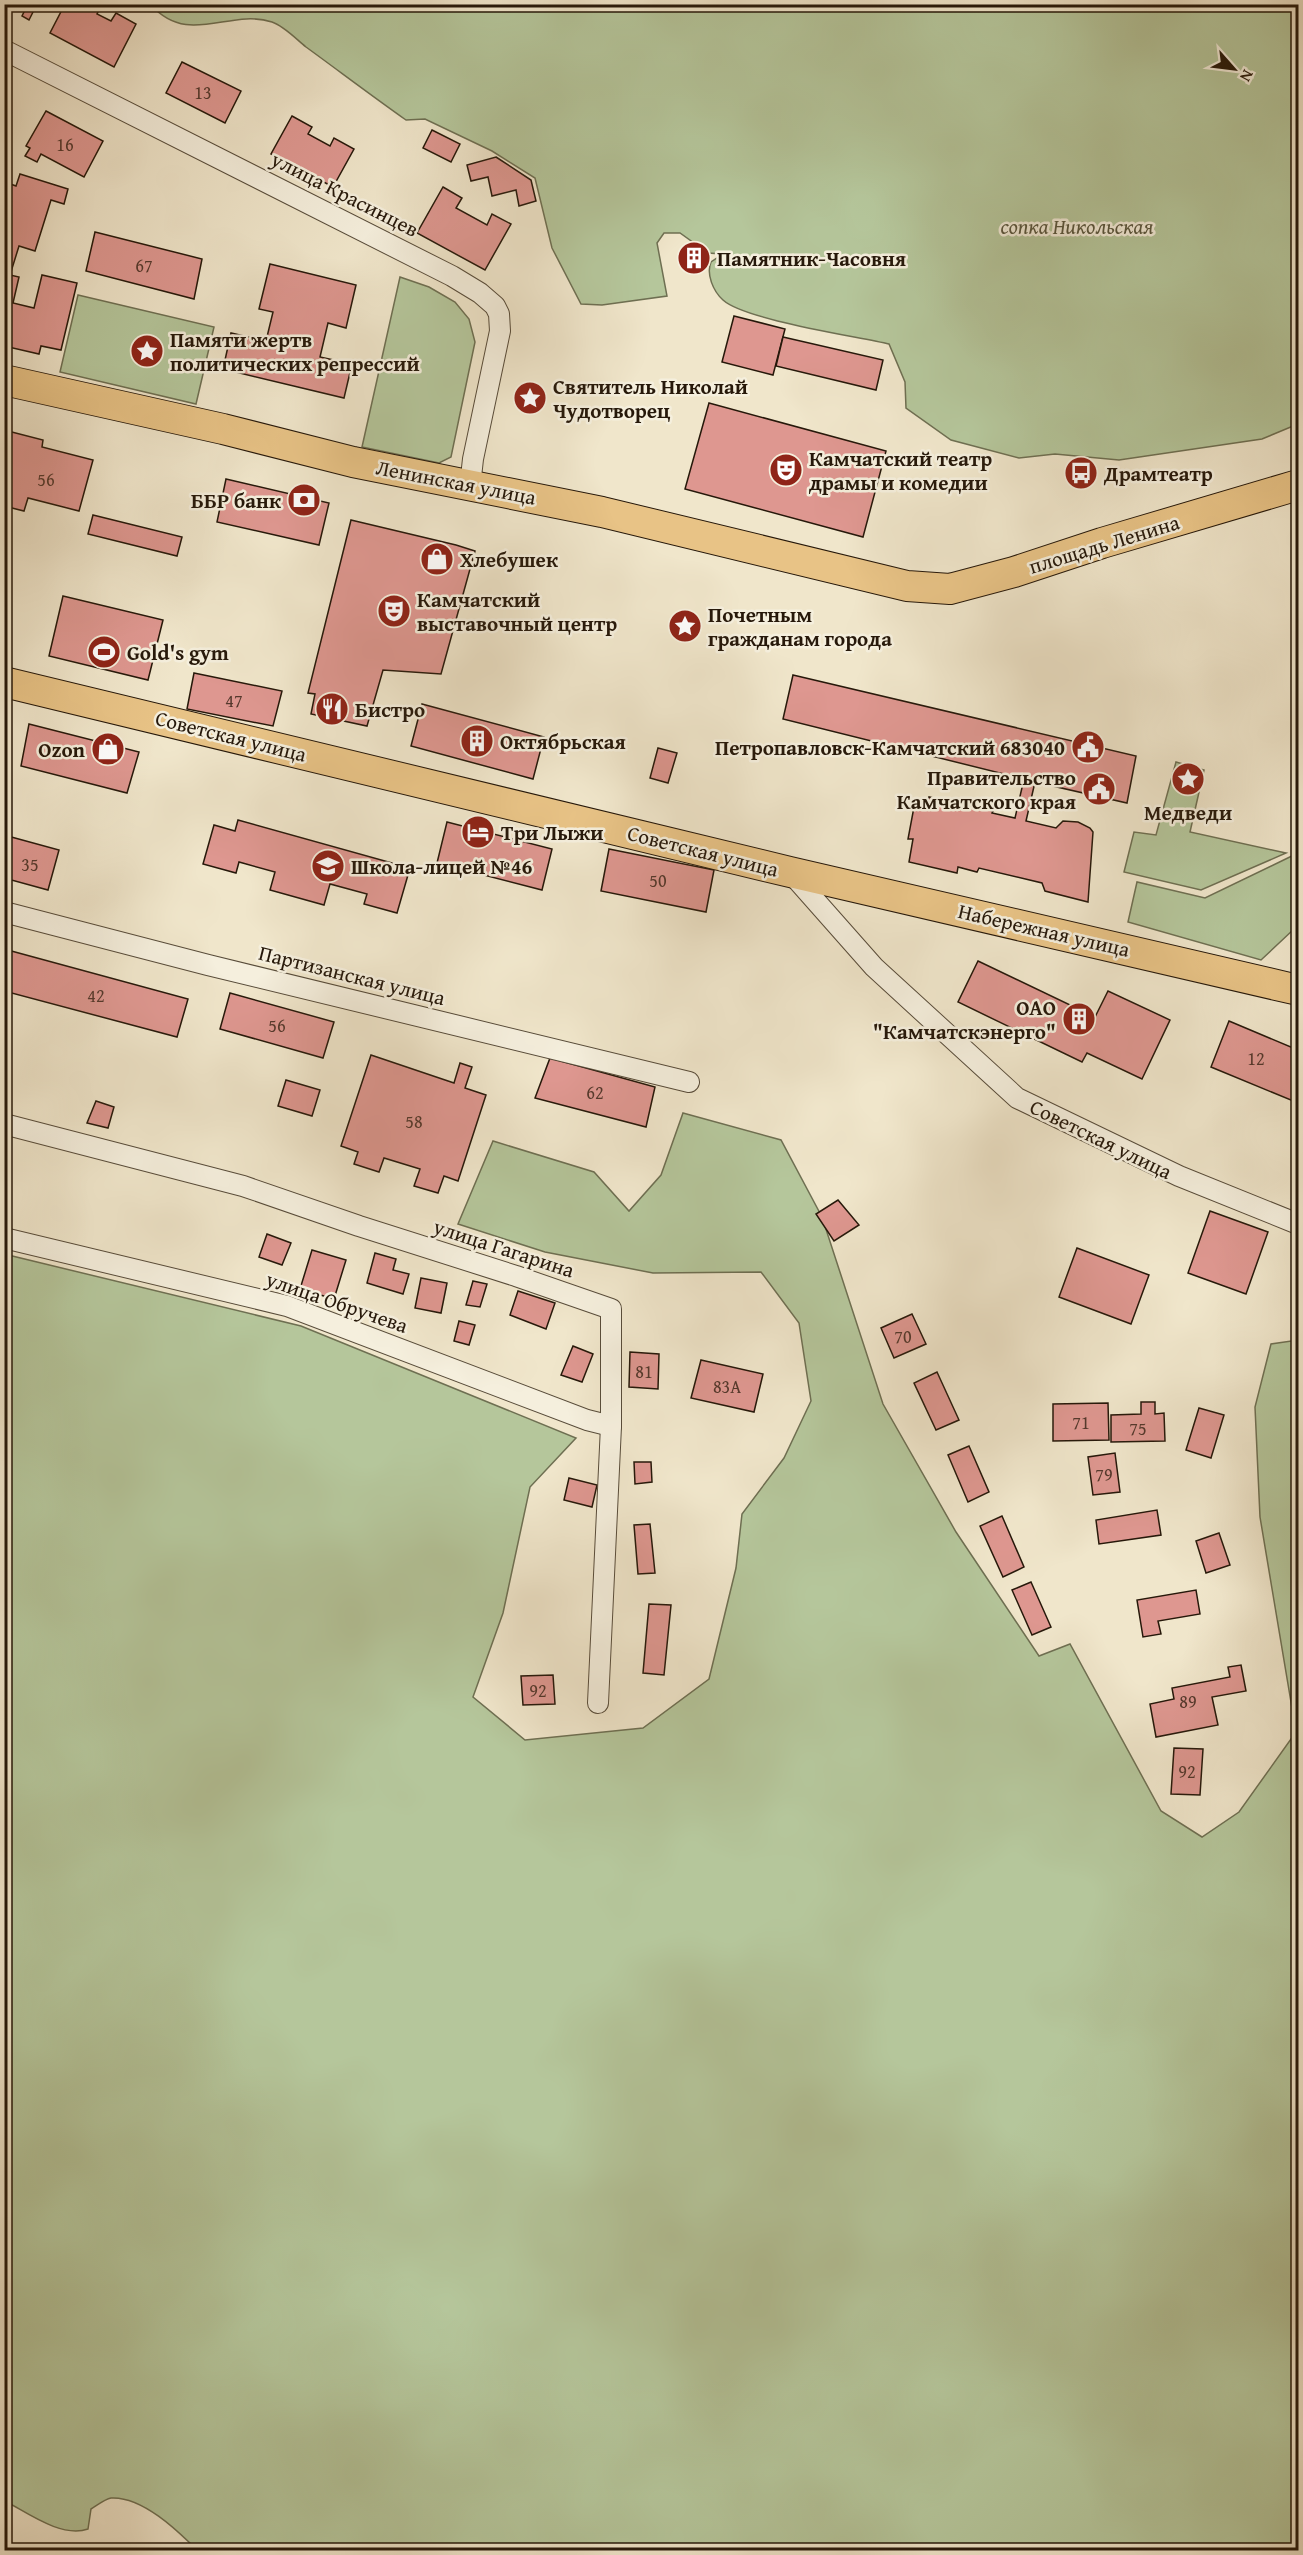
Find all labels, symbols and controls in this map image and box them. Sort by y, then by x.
north arrow [1204,39,1264,99]
text: N [1234,66,1260,87]
house number: 13 [194,79,212,106]
house number: 16 [56,131,74,158]
street label: улица Красинцев [265,143,424,244]
park label: сопка Никольская [1000,211,1154,242]
building icon: Памятник-Часовня [676,240,712,276]
place label: Памятник-Часовня [717,243,906,274]
house number: 67 [135,252,153,279]
place label: Памяти жертв политических репрессий [170,324,420,379]
place icon: Памяти жертв политических репрессий [129,333,165,369]
place label: Святитель Николай Чудотворец [553,371,748,426]
place icon: Святитель Николай Чудотворец [512,380,548,416]
place label: Камчатский театр драмы и комедии [809,443,992,498]
street label: Ленинская улица [373,451,539,513]
theatre icon: Камчатский театр драмы и комедии [768,452,804,488]
bus stop icon: Драмтеатр [1063,455,1099,491]
place label: Драмтеатр [1103,458,1213,489]
house number: 56 [37,466,55,493]
bank icon: ББР банк [286,482,322,518]
place label: ББР банк [191,485,282,516]
street label: площадь Ленина [1025,506,1183,582]
shop icon: Хлебушек [419,541,455,577]
place label: Хлебушек [460,544,559,575]
place label: Камчатский выставочный центр [417,584,617,639]
theatre icon: Камчатский выставочный центр [376,593,412,629]
place label: Почетным гражданам города [708,599,892,654]
place icon: Почетным гражданам города [667,608,703,644]
sports icon: Gold's gym [86,634,122,670]
place label: Gold's gym [127,637,229,668]
house number: 47 [225,687,243,714]
restaurant icon: Бистро [314,691,350,727]
place label: Бистро [355,694,425,725]
street label: Советская улица [152,702,310,770]
building icon: Октябрьская [459,723,495,759]
place label: Октябрьская [500,726,626,757]
public building icon: Петропавловск-Камчатский 683040 [1070,729,1106,765]
shop icon: Ozon [90,731,126,767]
place label: Петропавловск-Камчатский 683040 [715,732,1065,763]
place label: Ozon [38,734,86,765]
place icon: Медведи [1170,761,1206,797]
place label: Правительство Камчатского края [897,762,1076,817]
public building icon: Правительство Камчатского края [1081,771,1117,807]
place label: Медведи [1144,797,1232,828]
hotel icon: Три Лыжи [460,814,496,850]
place label: Три Лыжи [501,817,603,848]
street label: Советская улица [624,817,782,885]
school or university icon: Школа-лицей №46 [310,848,346,884]
house number: 35 [21,851,39,878]
place label: Школа-лицей №46 [351,851,533,882]
house number: 50 [649,867,667,894]
street label: Набережная улица [955,895,1133,965]
street label: Партизанская улица [256,937,448,1013]
house number: 42 [87,982,105,1009]
place label: ОАО "Камчатскэнерго" [873,992,1056,1047]
building icon: ОАО "Камчатскэнерго" [1061,1001,1097,1037]
house number: 56 [268,1012,286,1039]
house number: 12 [1247,1045,1265,1072]
house number: 62 [586,1079,604,1106]
street label: Советская улица [1025,1091,1177,1187]
house number: 58 [405,1108,423,1135]
street label: улица Гагарина [429,1210,578,1285]
street label: улица Обручева [261,1263,412,1341]
house number: 70 [894,1323,912,1350]
house number: 81 [635,1358,653,1385]
house number: 83А [713,1373,741,1400]
house number: 71 [1072,1409,1090,1436]
house number: 75 [1129,1415,1147,1442]
house number: 79 [1095,1461,1113,1488]
house number: 92 [529,1677,547,1704]
house number: 89 [1179,1688,1197,1715]
house number: 92 [1178,1758,1196,1785]

